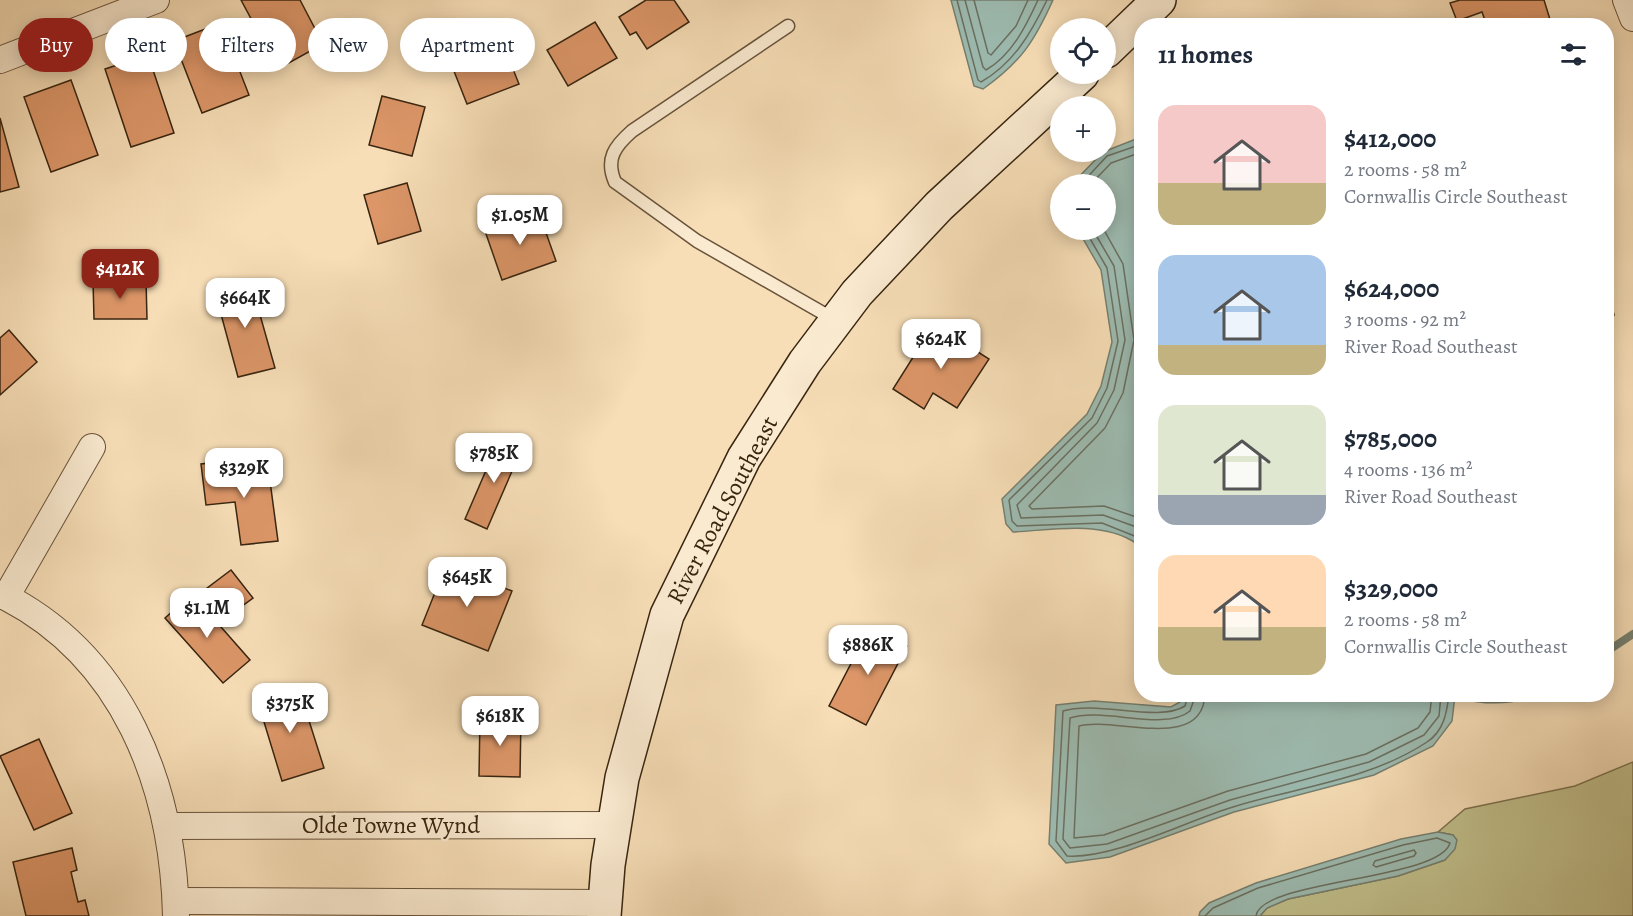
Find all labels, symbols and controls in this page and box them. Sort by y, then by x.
chip: Buy [18,18,93,72]
chip: Rent [105,18,187,72]
chip: Filters [199,18,296,72]
chip: New [308,18,388,72]
chip: Apartment [400,18,535,72]
map controls [1050,18,1116,240]
button: locate [1050,18,1116,84]
text: 11 homes [1158,37,1253,72]
icon: filters [1557,38,1590,71]
button: + [1050,96,1116,162]
text: $412,000 [1344,121,1436,156]
icon: home [1206,129,1278,201]
text: 2 rooms · 58 m² [1344,156,1467,183]
button: − [1050,174,1116,240]
text: Cornwallis Circle Southeast [1344,183,1568,210]
pin: $1.05M [471,195,569,246]
text: $1.05M [491,201,549,228]
pin: $412K [78,249,162,300]
text: $412K [96,255,144,282]
text: $624,000 [1344,271,1439,306]
pin: $664K [203,278,287,329]
icon: home [1206,279,1278,351]
text: $664K [220,284,270,311]
text: 3 rooms · 92 m² [1344,306,1466,333]
pin: $624K [899,319,983,370]
text: $624K [916,325,966,352]
text: River Road Southeast [1344,333,1518,360]
street label: River Road Southeast [659,410,785,609]
text: $785,000 [1344,421,1437,456]
icon: home [1206,429,1278,501]
pin: $785K [452,433,536,484]
text: $785K [469,439,519,466]
pin: $329K [202,448,286,499]
text: $329K [219,454,269,481]
text: 4 rooms · 136 m² [1344,456,1473,483]
text: River Road Southeast [1344,483,1518,510]
pin: $645K [425,557,509,608]
text: $645K [442,563,492,590]
text: $329,000 [1344,571,1438,606]
icon: home [1206,579,1278,651]
pin: $1.1M [165,588,249,639]
text: $1.1M [184,594,230,621]
text: 2 rooms · 58 m² [1344,606,1467,633]
pin: $886K [826,625,910,676]
text: $886K [843,631,894,658]
text: Cornwallis Circle Southeast [1344,633,1568,660]
pin: $375K [248,683,332,734]
text: $375K [266,689,314,716]
pin: $618K [458,696,542,747]
text: $618K [476,702,524,729]
street label: Olde Towne Wynd [302,809,480,841]

